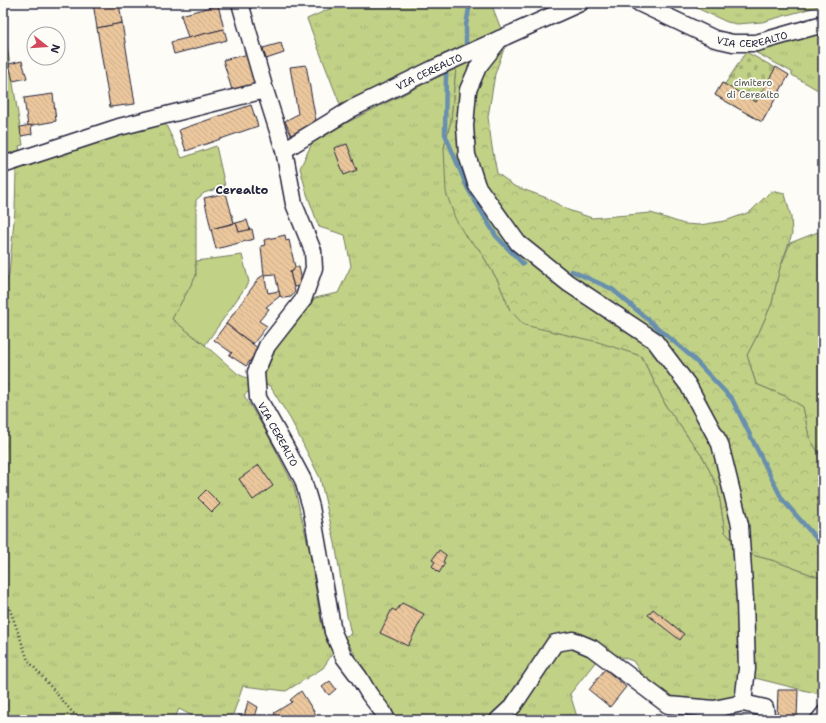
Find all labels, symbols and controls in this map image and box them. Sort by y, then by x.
north arrow [26,26,66,66]
street label: VIA CEREALTO [716,28,789,50]
text: N [47,42,64,55]
street label: VIA CEREALTO [394,50,464,93]
park label: cimitero di Cerealto [727,76,779,101]
district label: Cerealto [216,182,269,198]
street label: VIA CEREALTO [255,400,301,469]

